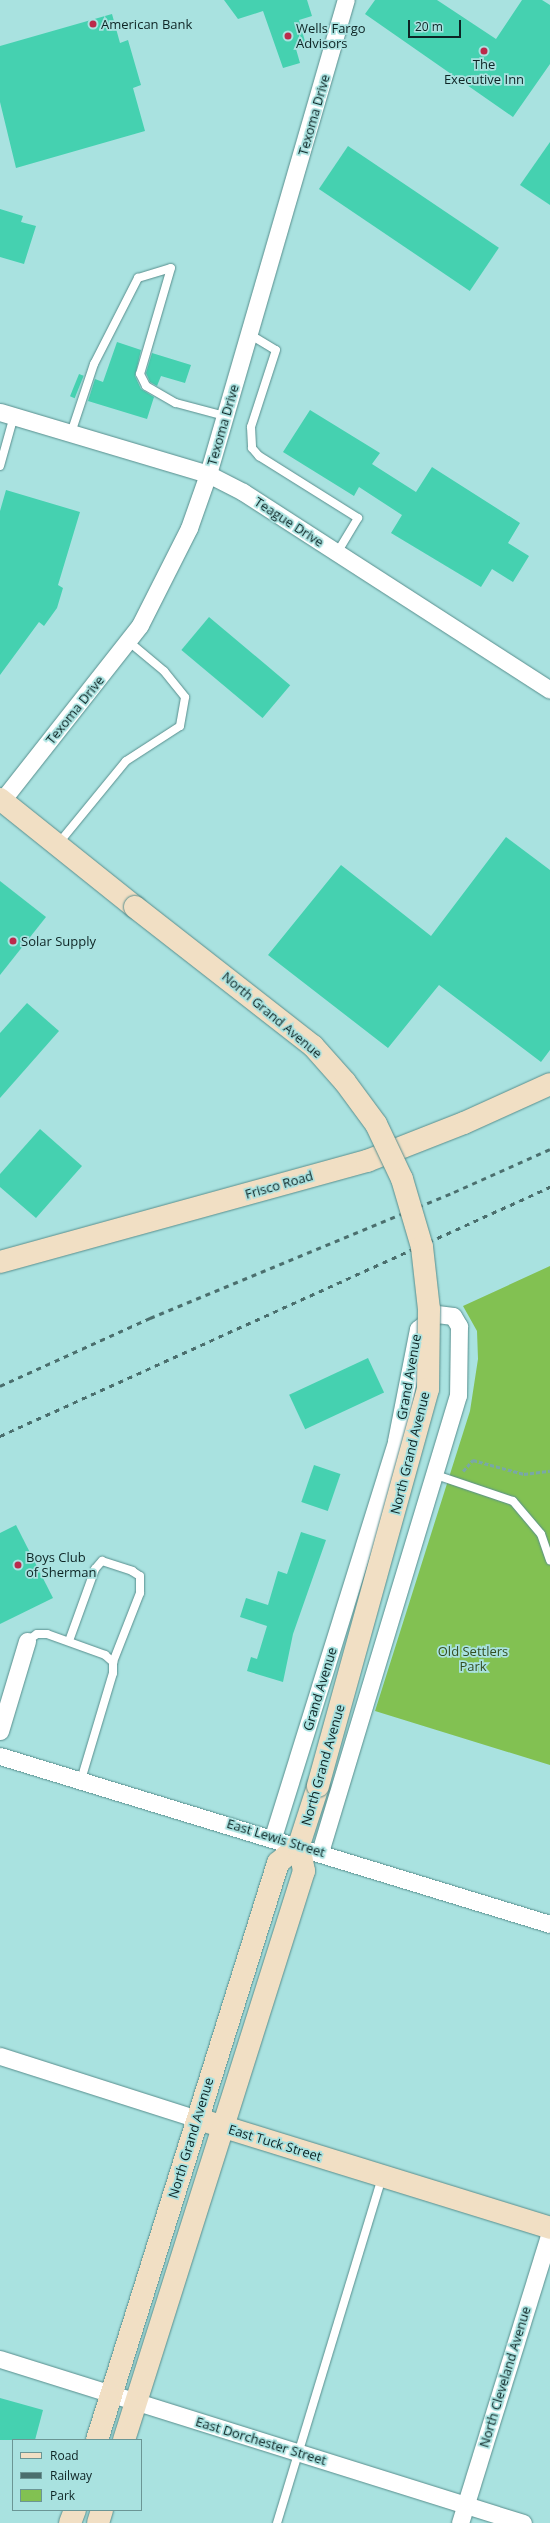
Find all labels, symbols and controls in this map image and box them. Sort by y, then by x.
scale bar [410,12,463,38]
place label: American Bank [101,16,192,32]
text: 20 m [415,18,443,35]
marker: American Bank [88,19,98,29]
place label: Wells Fargo Advisors [296,21,366,52]
marker: Wells Fargo Advisors [283,31,293,41]
marker: The Executive Inn [479,46,489,56]
place label: The Executive Inn [444,57,524,88]
street label: Texoma Drive [295,73,333,157]
street label: Texoma Drive [204,383,242,467]
street label: Teague Drive [252,494,326,550]
street label: Texoma Drive [43,673,107,747]
place label: Solar Supply [21,933,96,949]
marker: Solar Supply [8,936,18,946]
street label: North Grand Avenue [219,969,325,1061]
street label: Frisco Road [243,1168,315,1202]
street label: Grand Avenue [394,1333,424,1421]
street label: North Grand Avenue [387,1390,433,1516]
place label: Boys Club of Sherman [26,1550,97,1581]
marker: Boys Club of Sherman [13,1560,23,1570]
park label: Old Settlers Park [438,1644,508,1675]
street label: Grand Avenue [300,1645,340,1733]
street label: North Grand Avenue [298,1703,348,1827]
street label: East Lewis Street [225,1816,327,1860]
street label: North Grand Avenue [165,2076,217,2200]
street label: East Tuck Street [227,2121,323,2165]
street label: North Cleveland Avenue [476,2305,534,2449]
street label: East Dorchester Street [194,2414,328,2468]
legend [12,2439,142,2511]
text: Road [50,2447,79,2464]
text: Railway [50,2467,92,2484]
text: Park [50,2487,75,2504]

